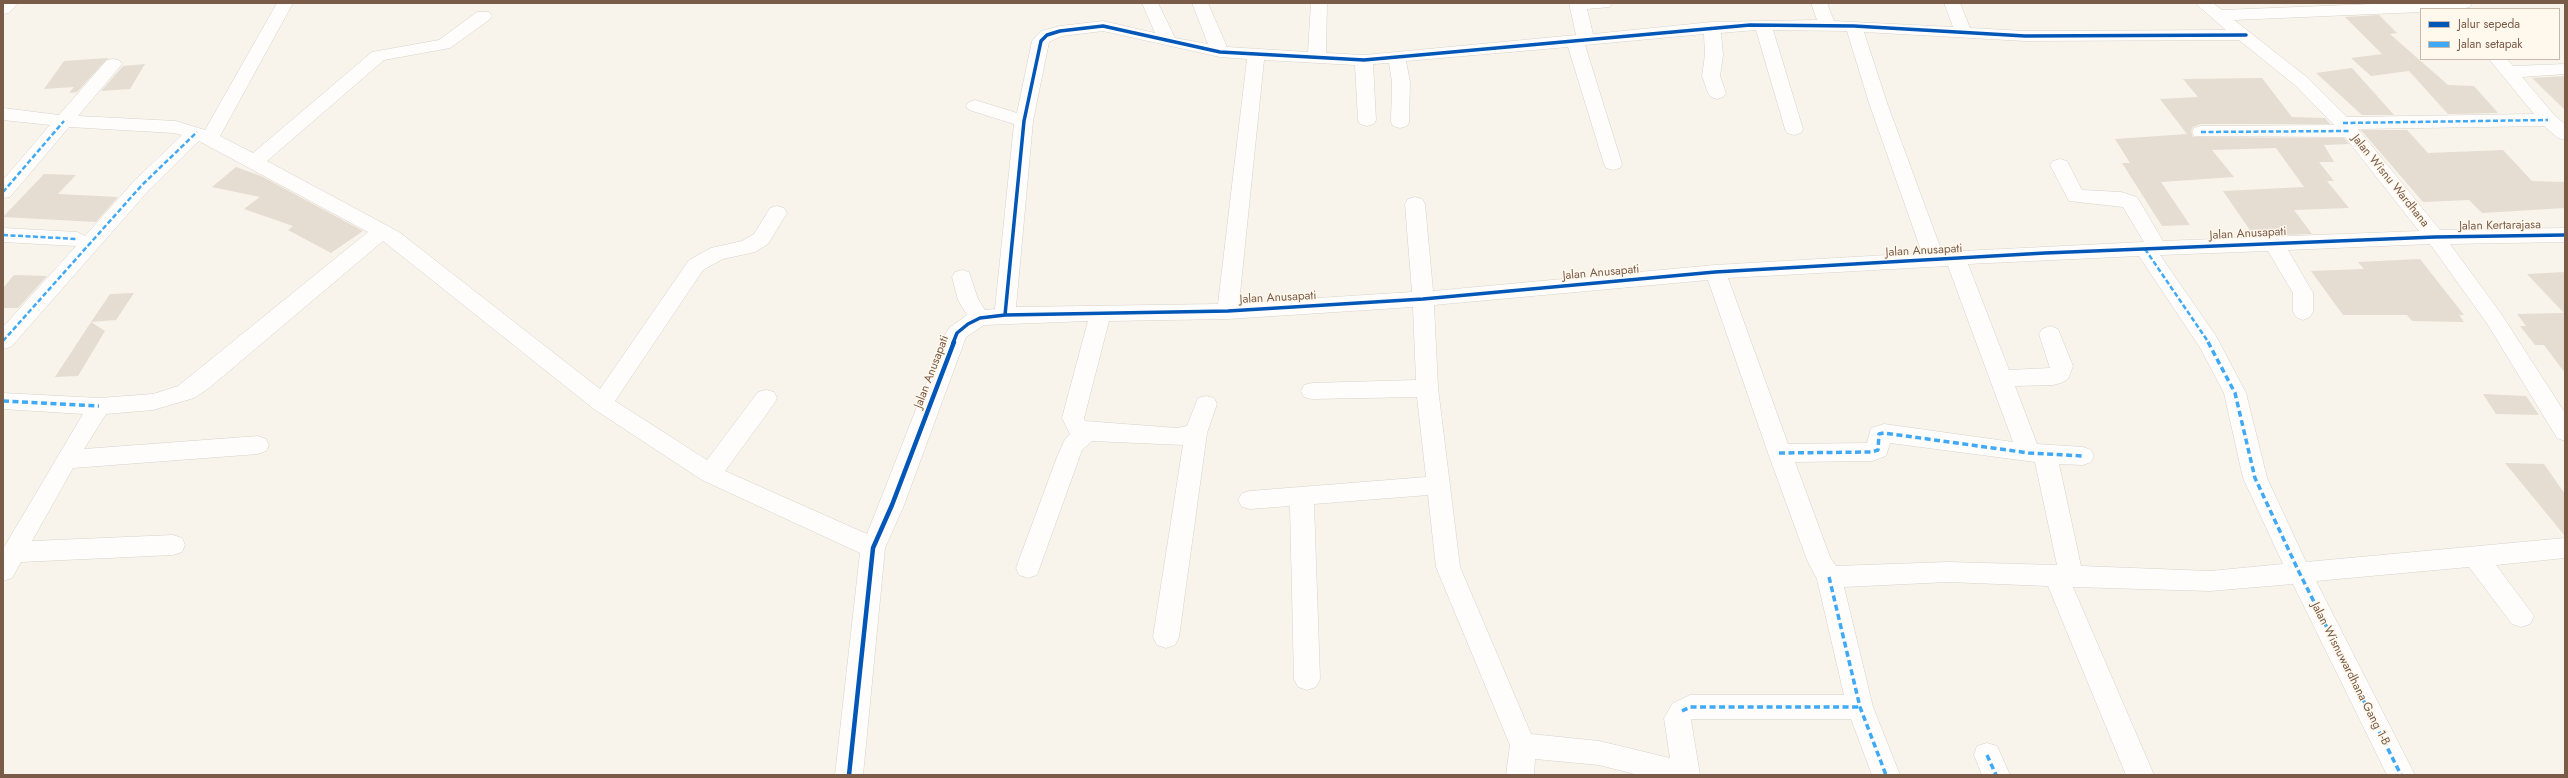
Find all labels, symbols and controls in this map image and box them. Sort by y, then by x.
legend [2420,8,2560,60]
text: Jalur sepeda [2458,15,2520,33]
text: Jalan setapak [2458,35,2523,53]
street label: Jalan Wisnu Wardhana [2348,132,2432,230]
street label: Jalan Kertarajasa [2459,218,2541,234]
street label: Jalan Anusapati [2209,225,2287,243]
street label: Jalan Anusapati [1885,242,1963,260]
street label: Jalan Anusapati [1562,262,1640,284]
street label: Jalan Anusapati [1239,289,1317,307]
street label: Jalan Anusapati [912,334,952,410]
street label: Jalan Wisnuwardhana Gang 1-B [2308,600,2392,748]

